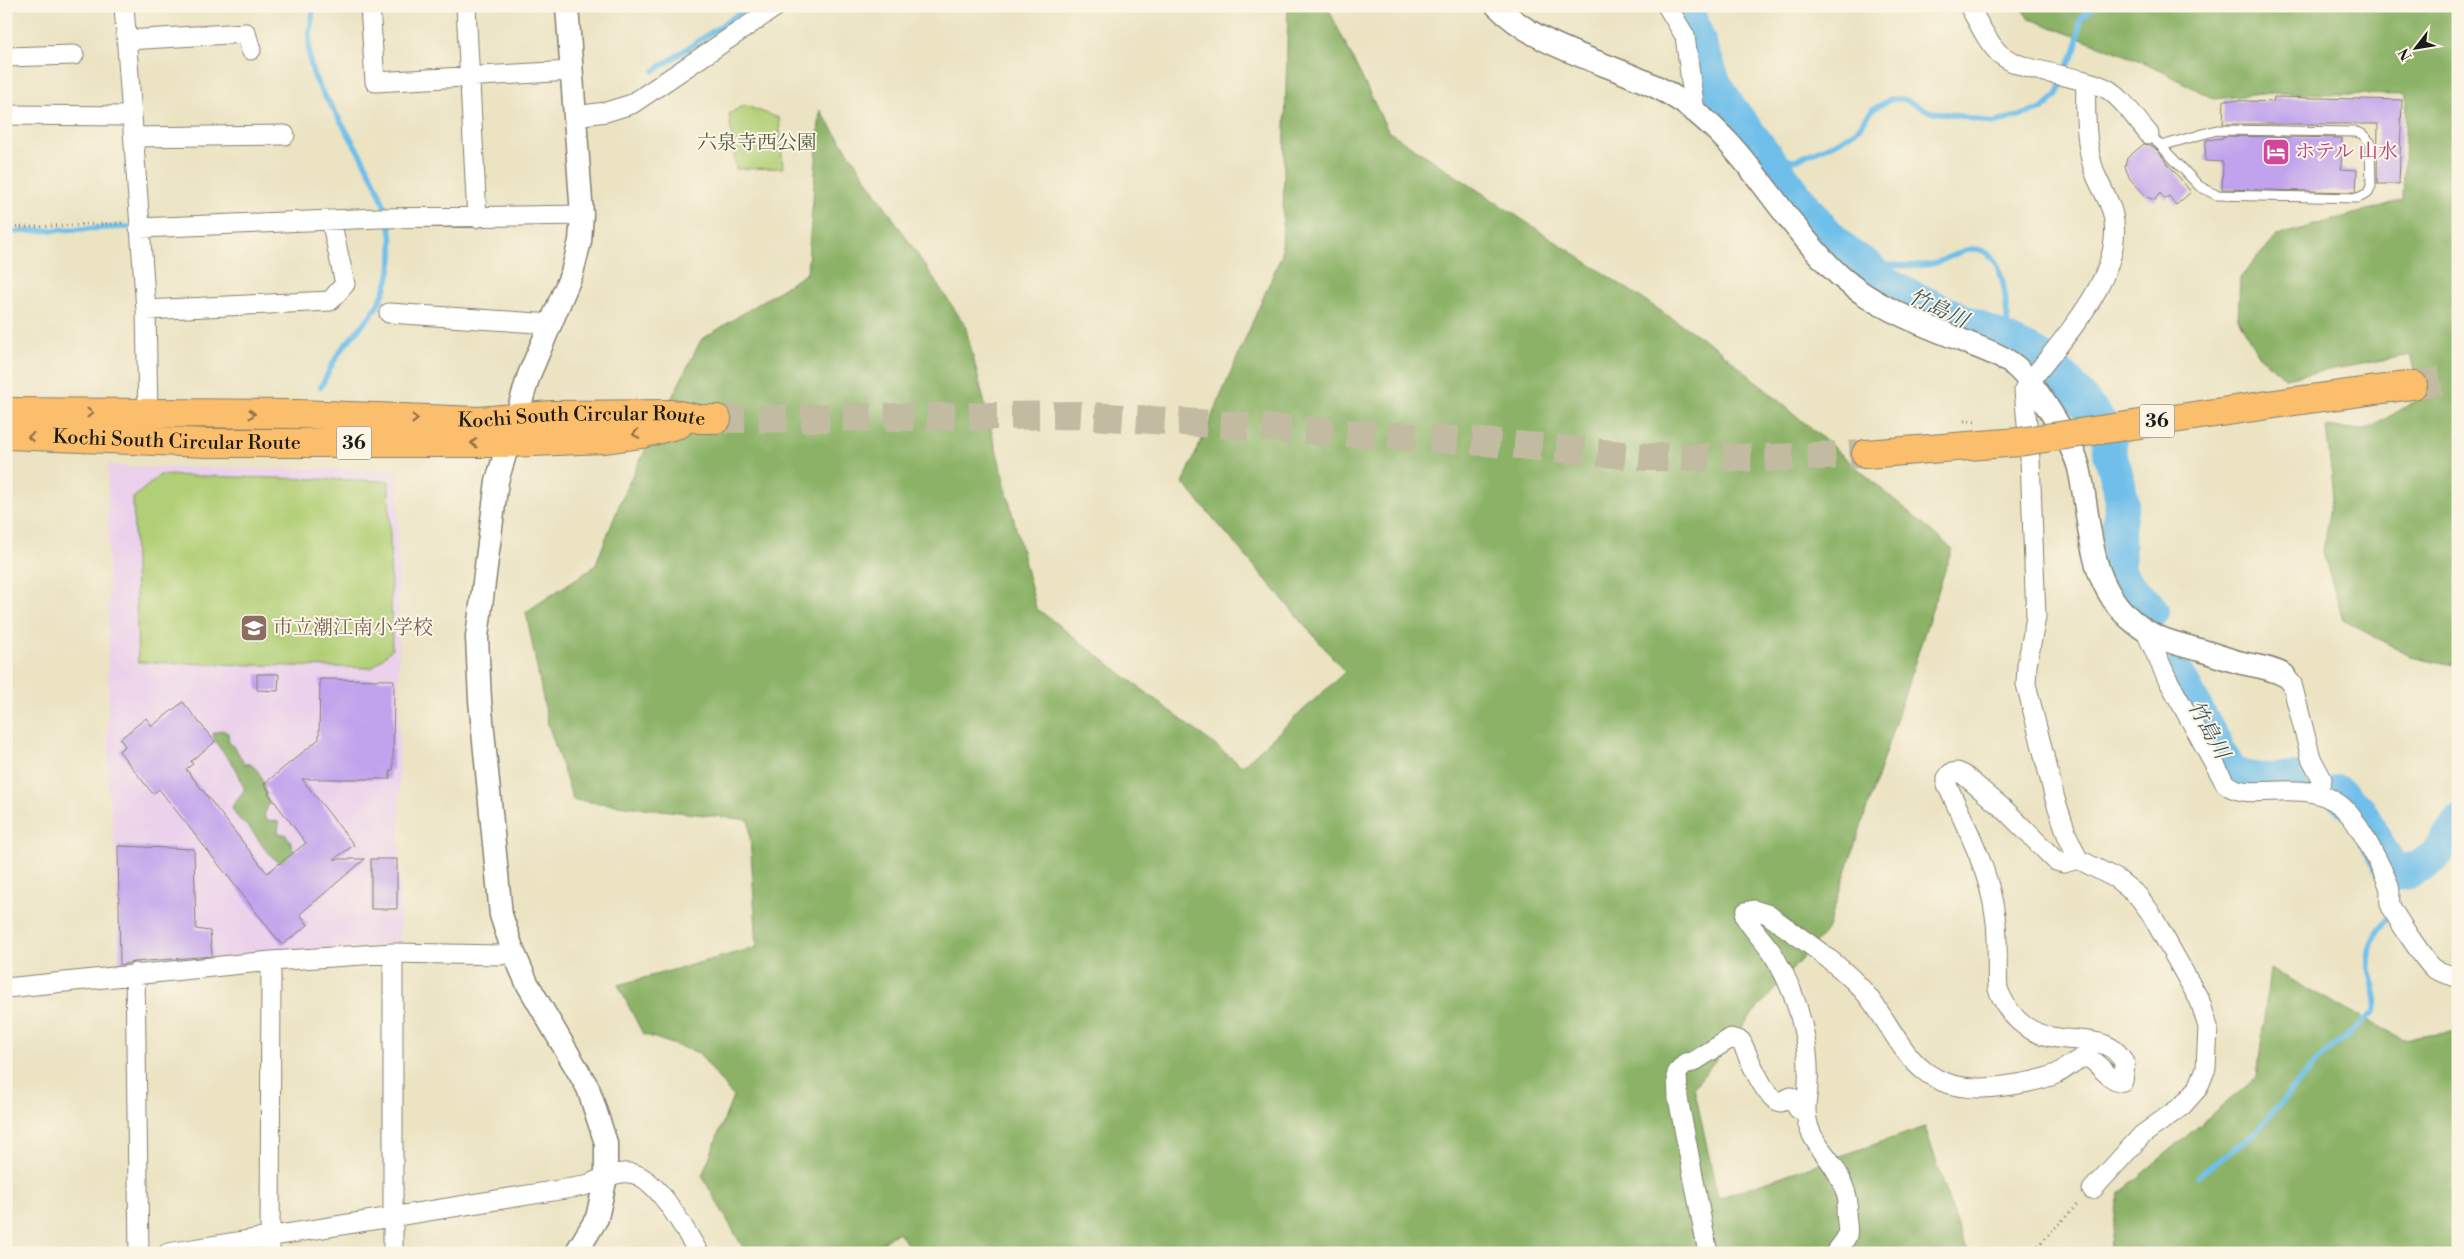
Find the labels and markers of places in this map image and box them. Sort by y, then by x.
hotel icon: ホテル 山水 [2261,137,2291,167]
place label: ホテル 山水 [2295,140,2398,165]
school or university icon: 市立潮江南小学校 [239,613,269,643]
place label: 市立潮江南小学校 [273,616,433,641]

